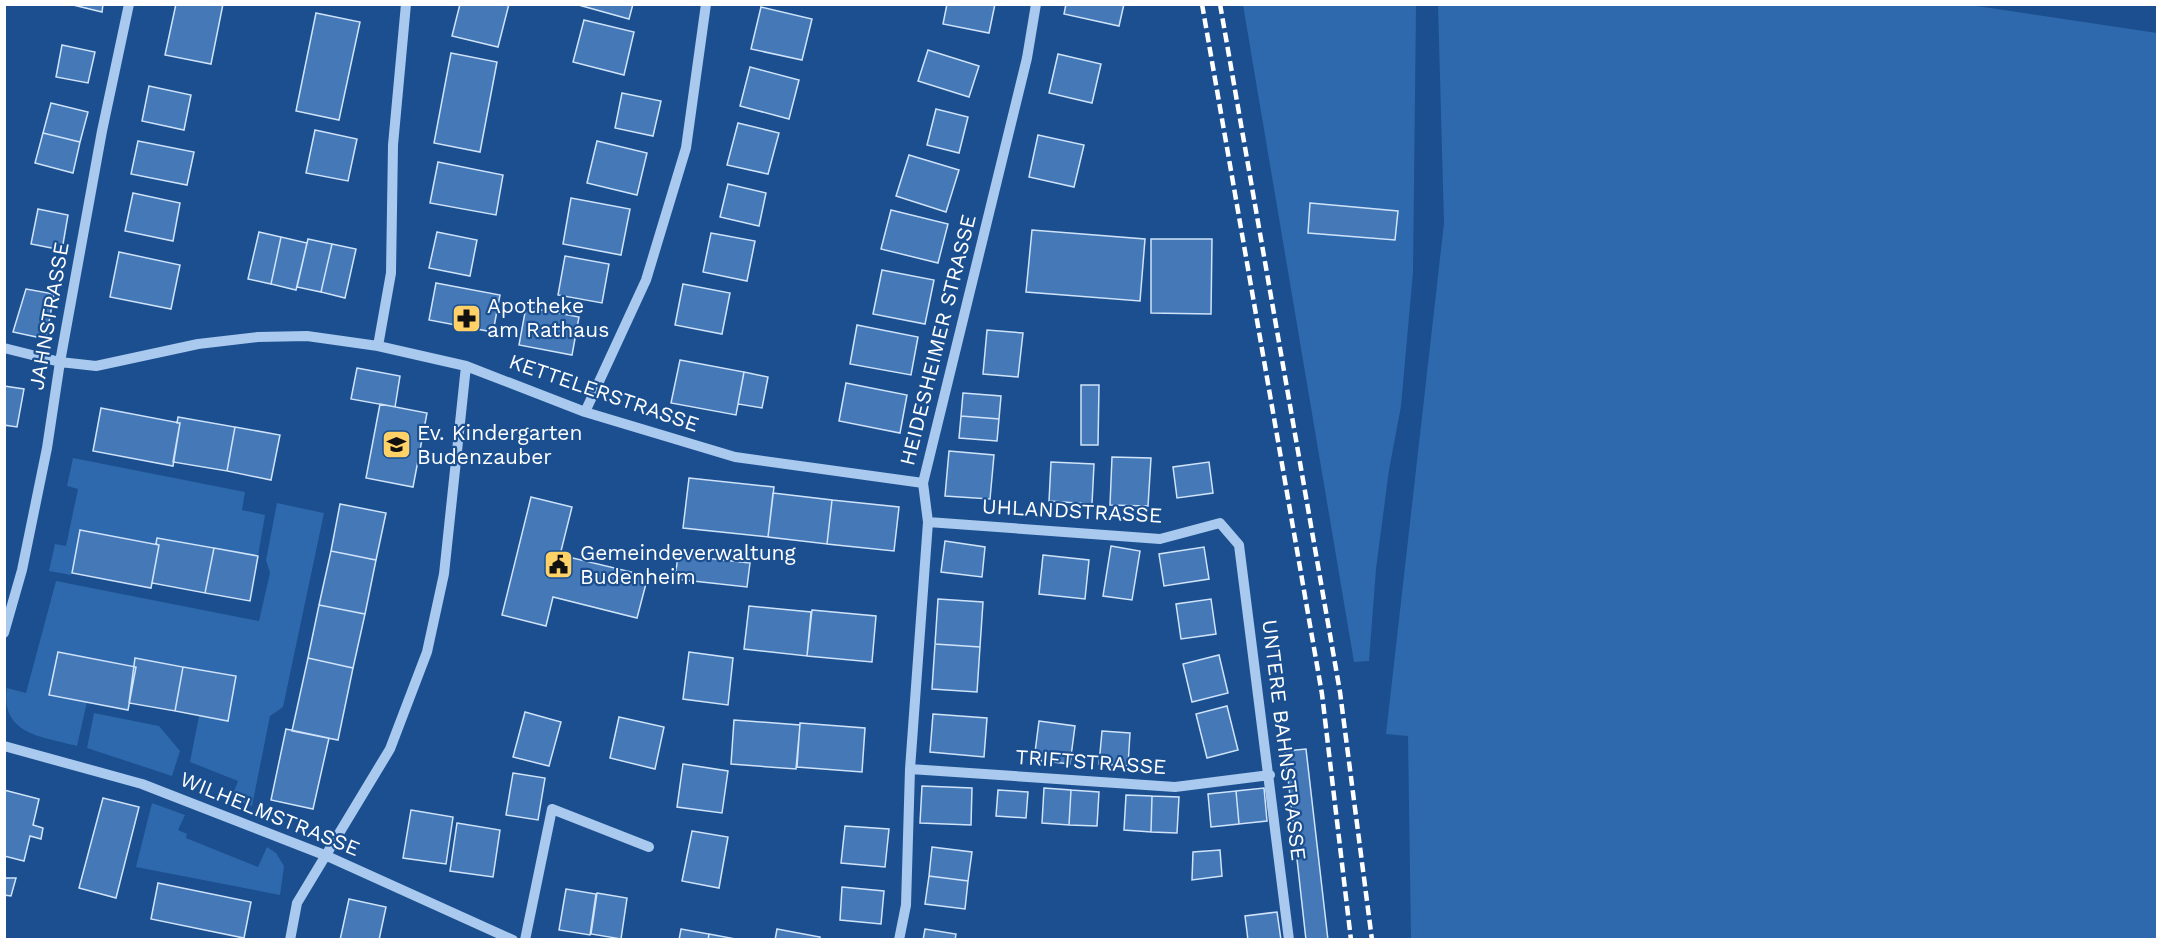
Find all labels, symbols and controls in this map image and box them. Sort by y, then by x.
street label: HEIDESHEIMER STRASSE [894,212,981,468]
street label: JAHNSTRASSE [23,240,74,392]
place label: Apotheke am Rathaus [487,293,609,342]
pharmacy icon: Apotheke am Rathaus [450,302,482,334]
street label: KETTELERSTRASSE [506,348,702,437]
place label: Ev. Kindergarten Budenzauber [417,420,582,469]
school or university icon: Ev. Kindergarten Budenzauber [380,429,412,461]
street label: UHLANDSTRASSE [981,493,1163,528]
place label: Gemeindeverwaltung Budenheim [580,540,797,589]
public building icon: Gemeindeverwaltung Budenheim [543,549,575,581]
street label: UNTERE BAHNSTRASSE [1257,618,1312,862]
street label: TRIFTSTRASSE [1015,744,1167,779]
street label: WILHELMSTRASSE [177,766,364,861]

